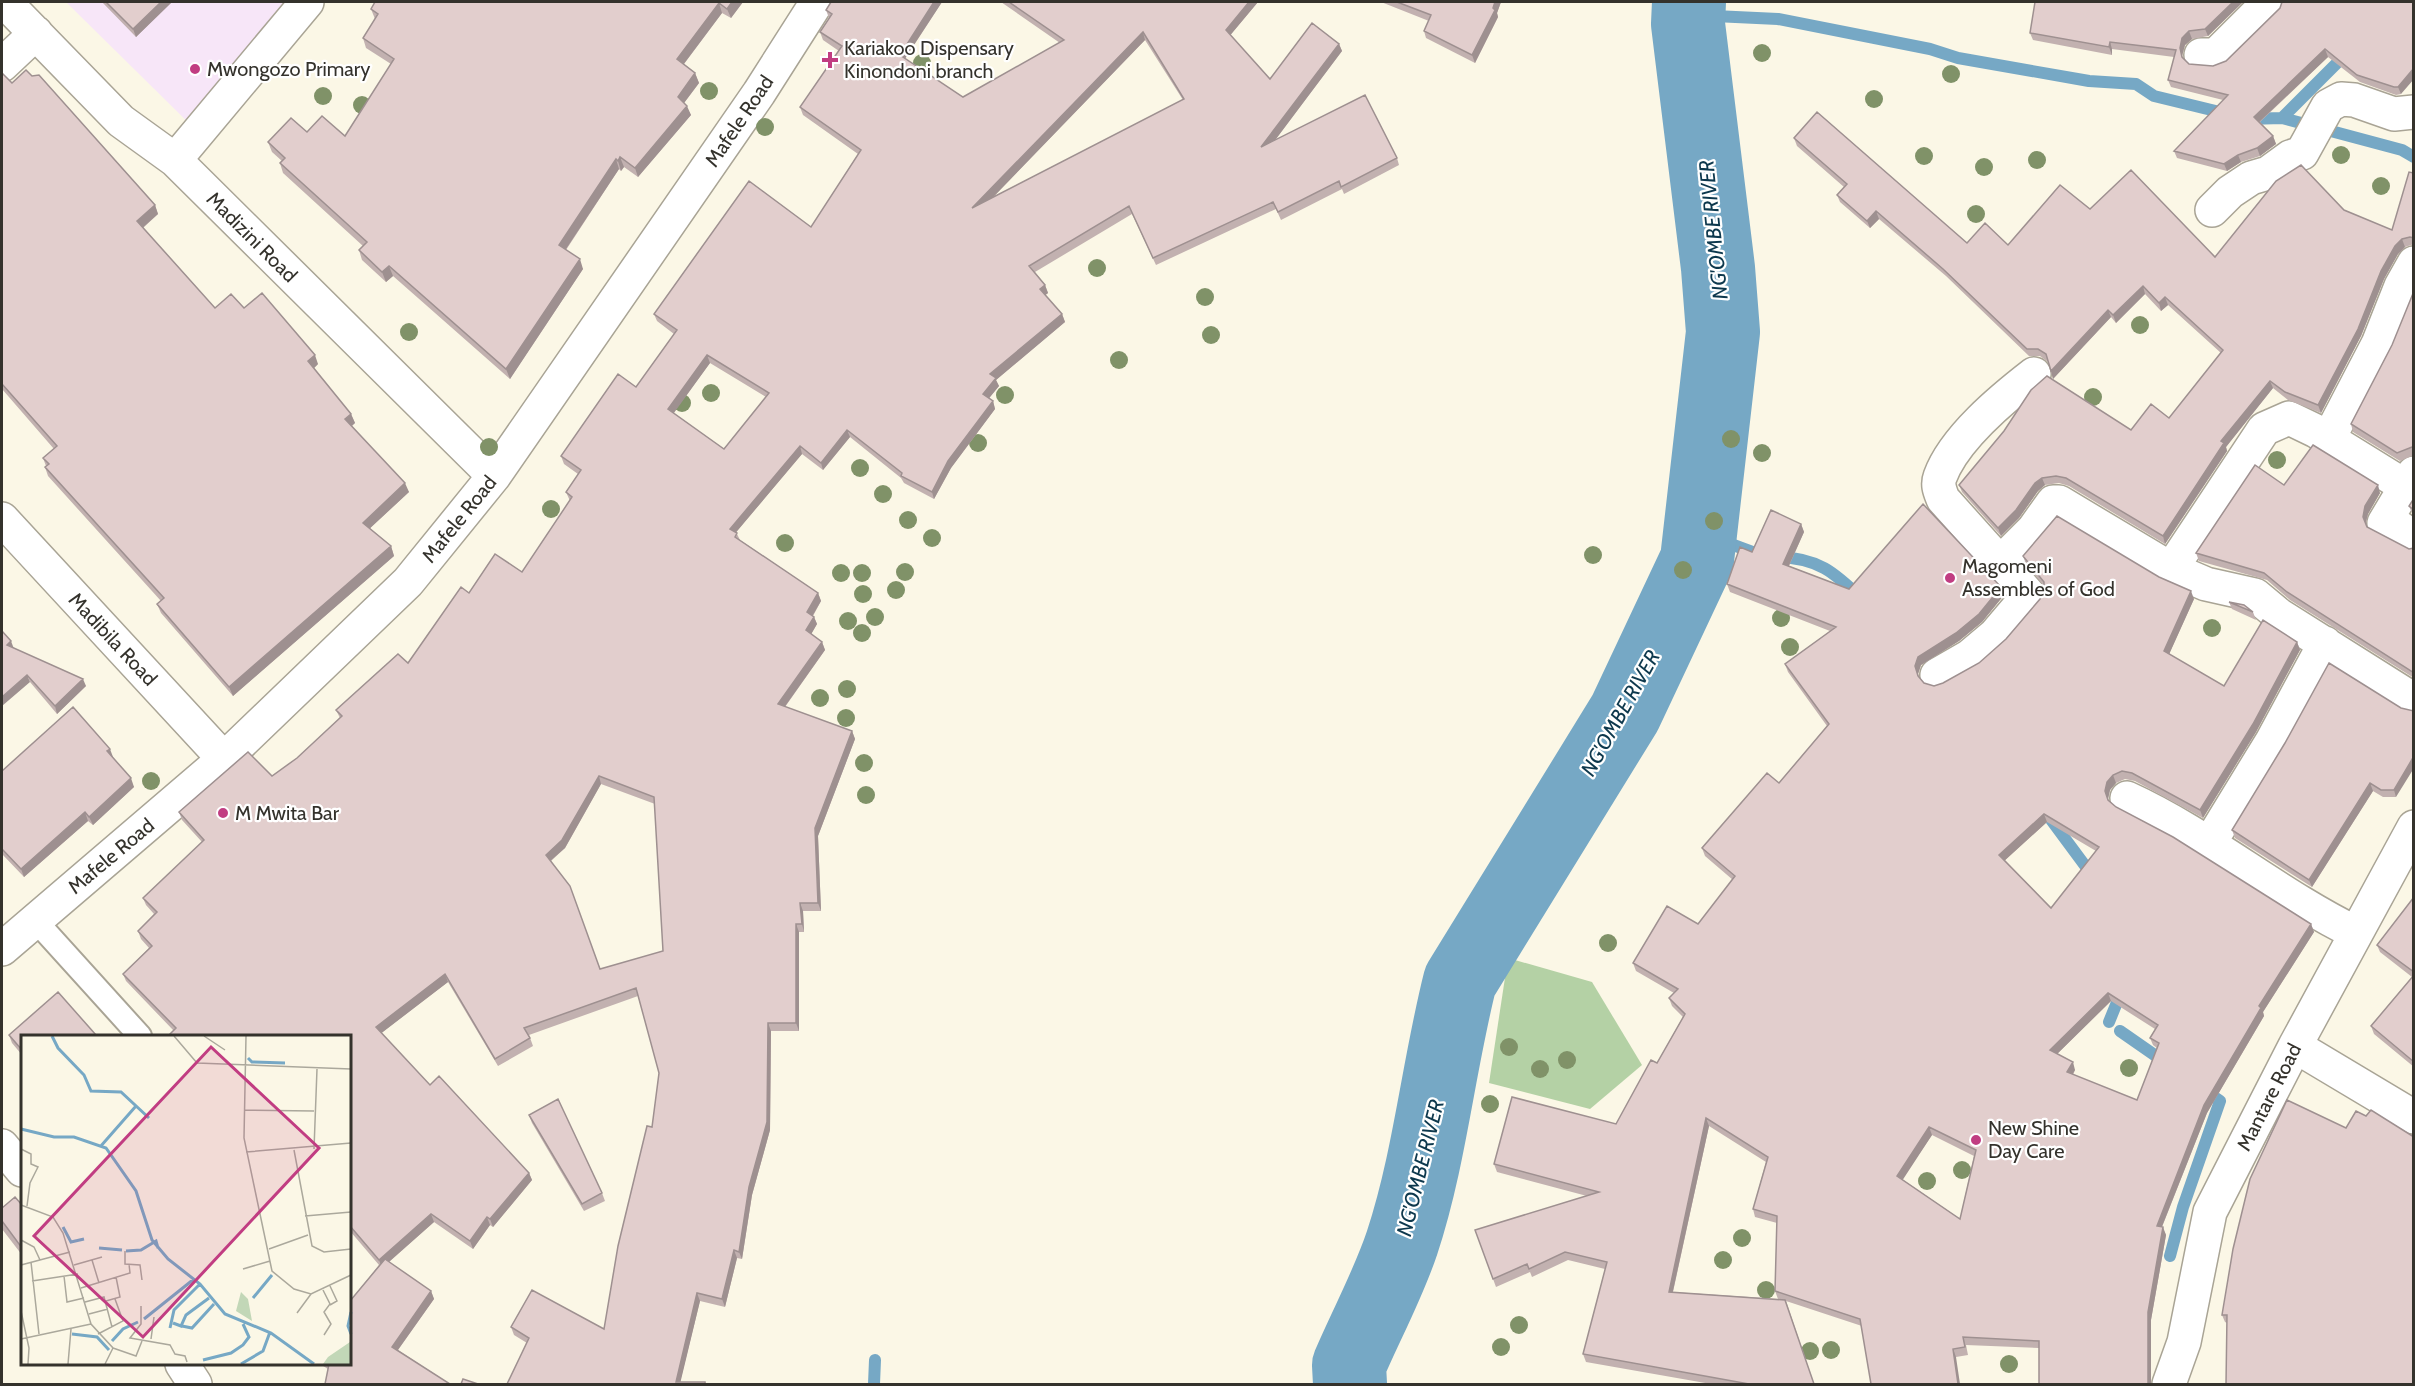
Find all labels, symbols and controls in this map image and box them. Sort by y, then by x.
place label: Kariakoo Dispensary Kinondoni branch [844,36,1014,83]
marker: Kariakoo Dispensary Kinondoni branch [821,51,839,69]
place label: Mwongozo Primary [207,57,370,81]
marker: Mwongozo Primary [188,62,202,76]
street label: Mafele Road [700,71,778,171]
water label: NG'OMBE RIVER [1693,159,1733,301]
street label: Madizini Road [202,187,302,287]
street label: Mafele Road [417,471,501,567]
place label: Magomeni Assembles of God [1962,554,2115,601]
marker: Magomeni Assembles of God [1943,571,1957,585]
street label: Madibila Road [64,587,162,691]
water label: NG'OMBE RIVER [1575,646,1665,780]
place label: M Mwita Bar [235,801,340,825]
marker: M Mwita Bar [216,806,230,820]
street label: Mafele Road [63,813,159,899]
inset map [21,1035,351,1365]
street label: Mantare Road [2232,1039,2306,1155]
water label: NG'OMBE RIVER [1391,1097,1449,1239]
place label: New Shine Day Care [1988,1116,2079,1163]
marker: New Shine Day Care [1969,1133,1983,1147]

